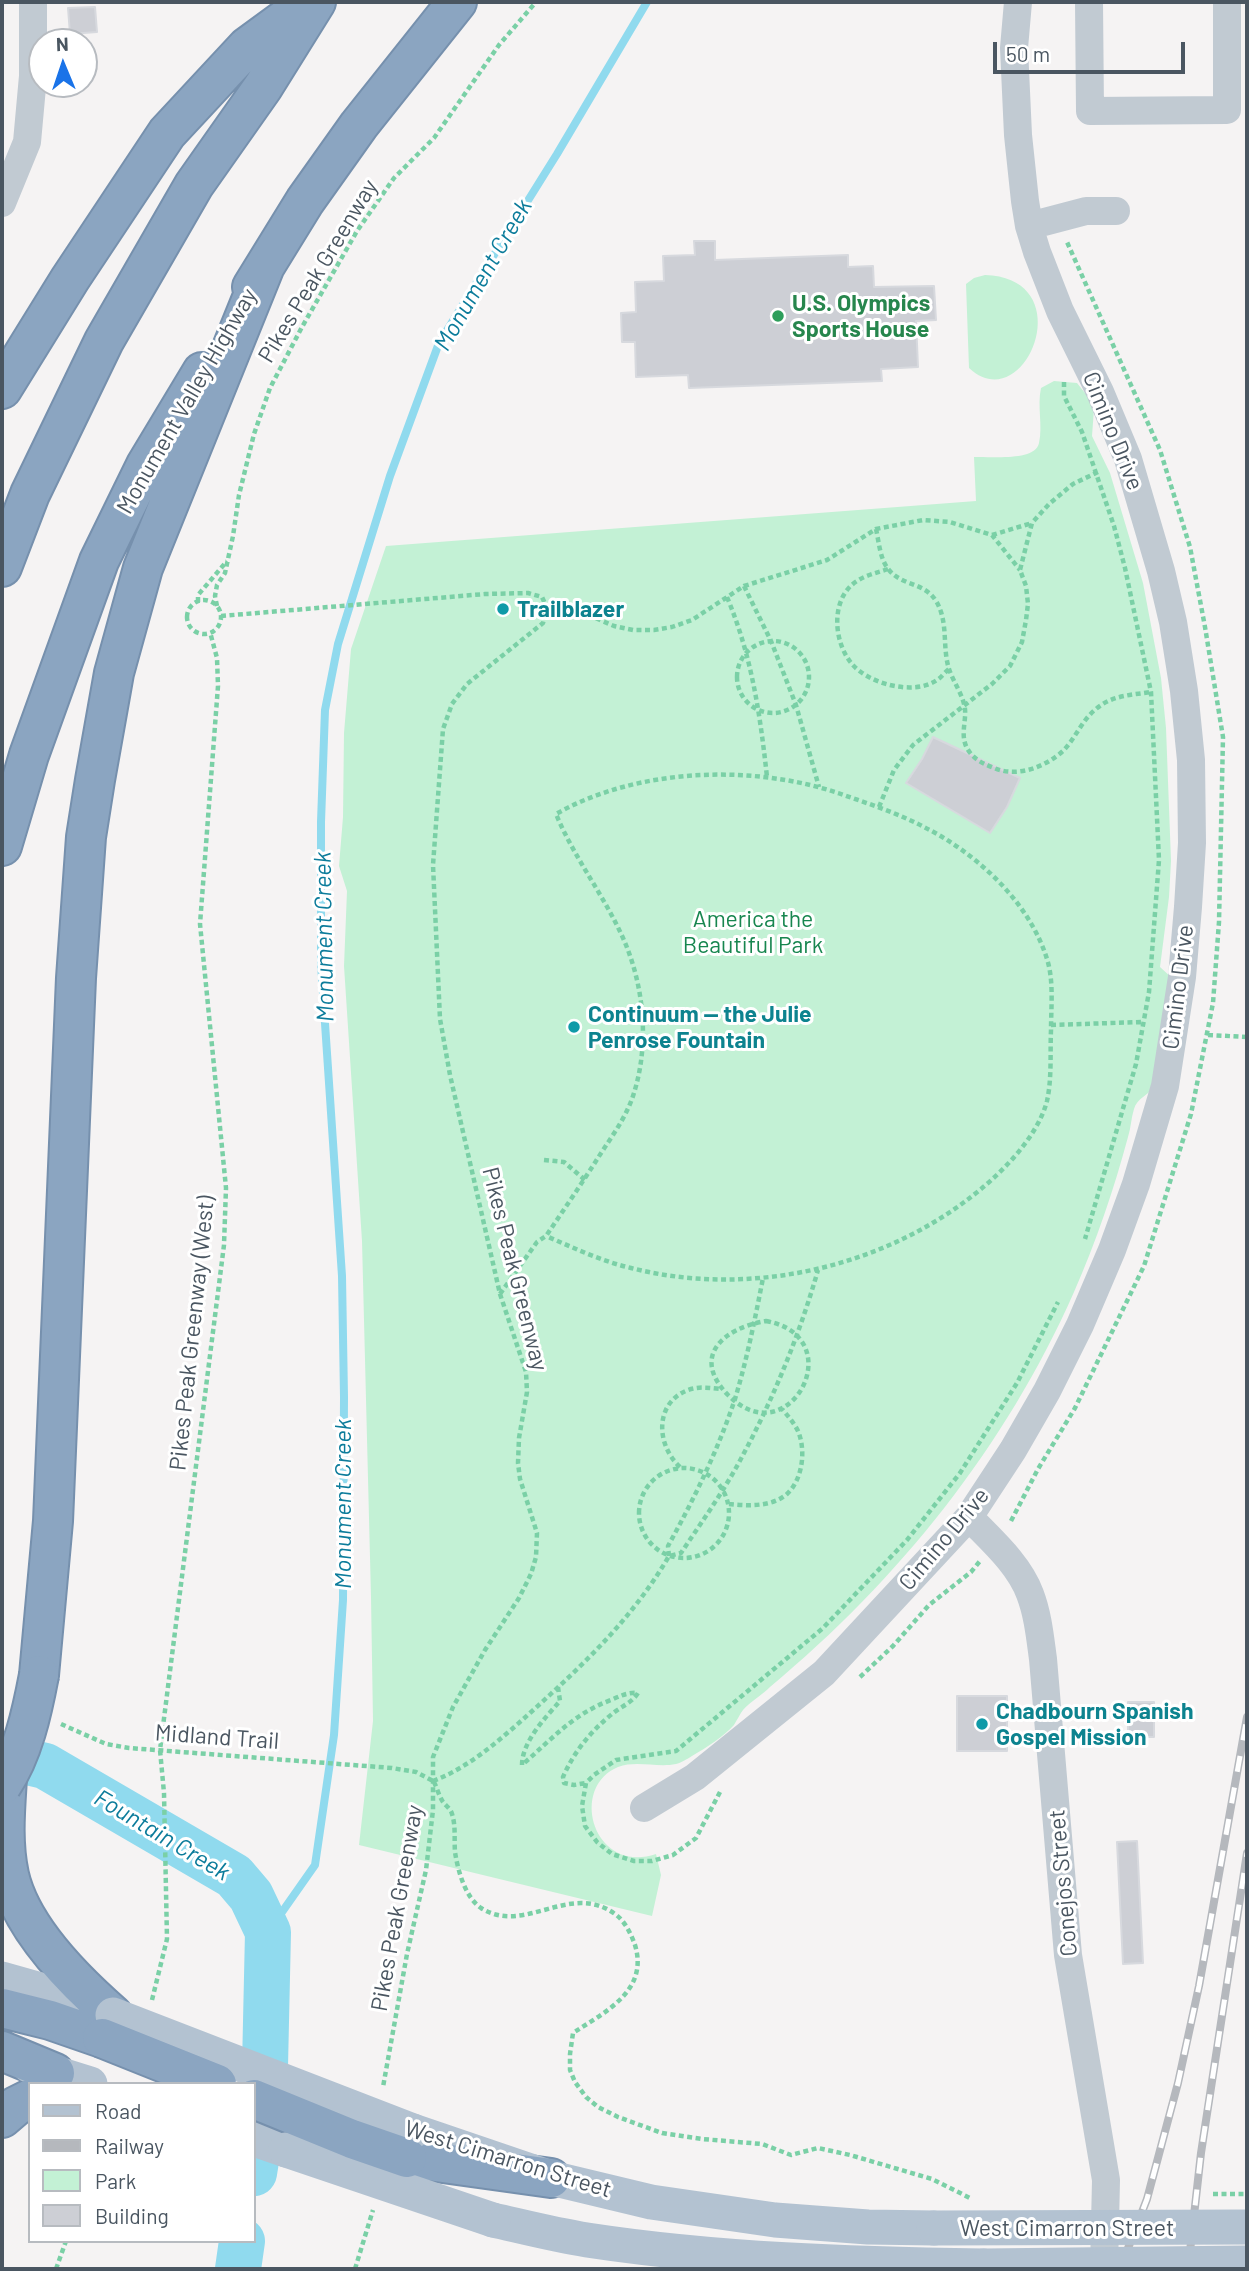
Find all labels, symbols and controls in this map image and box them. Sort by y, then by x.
north arrow [28,28,98,98]
scale bar [997,28,1190,72]
text: N [56,32,69,55]
text: 50 m [1006,41,1050,66]
street label: Pikes Peak Greenway [252,174,384,368]
water label: Monument Creek [428,194,538,356]
street label: Monument Valley Highway [111,283,263,519]
place label: U.S. Olympics Sports House [792,289,930,343]
marker: U.S. Olympics Sports House [770,308,786,324]
street label: Cimino Drive [1077,368,1149,494]
place label: Trailblazer [517,595,624,623]
marker: Trailblazer [495,601,511,617]
water label: Monument Creek [308,852,340,1022]
park label: America the Beautiful Park [683,905,823,959]
street label: Cimino Drive [1157,923,1199,1051]
place label: Continuum — the Julie Penrose Fountain [588,1000,812,1054]
marker: Continuum — the Julie Penrose Fountain [566,1019,582,1035]
street label: Pikes Peak Greenway [476,1164,554,1374]
street label: Pikes Peak Greenway (West) [164,1194,220,1472]
water label: Monument Creek [329,1419,357,1589]
street label: Cimino Drive [893,1482,995,1596]
place label: Chadbourn Spanish Gospel Mission [996,1697,1193,1751]
marker: Chadbourn Spanish Gospel Mission [974,1716,990,1732]
street label: Midland Trail [154,1719,280,1755]
water label: Fountain Creek [89,1783,235,1887]
street label: Pikes Peak Greenway [365,1803,429,2013]
street label: Conejos Street [1043,1808,1083,1958]
legend [28,2082,256,2243]
text: Road [95,2098,141,2123]
street label: West Cimarron Street [401,2114,615,2204]
text: Railway [95,2133,164,2158]
text: Park [95,2168,136,2193]
text: Building [95,2203,169,2228]
street label: West Cimarron Street [960,2214,1174,2242]

